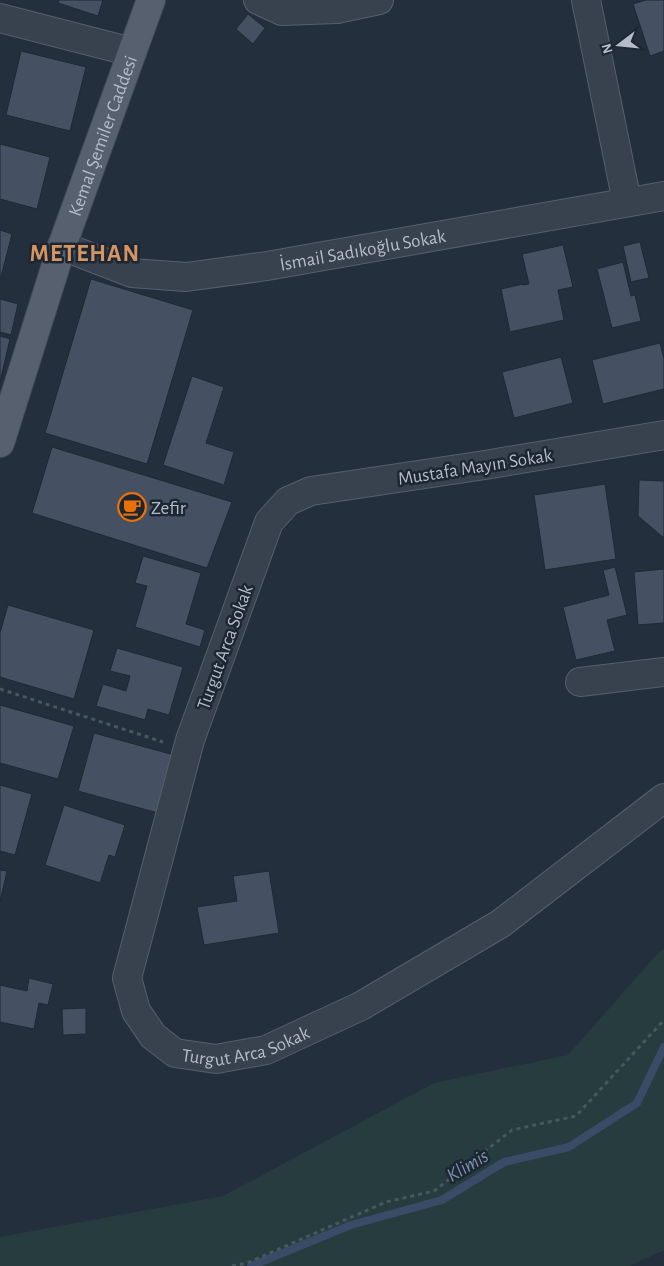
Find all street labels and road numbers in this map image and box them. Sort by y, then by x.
street label: Kemal Şemiler Caddesi [66,53,141,219]
street label: İsmail Sadıkoğlu Sokak [278,227,448,275]
street label: Mustafa Mayın Sokak [397,446,554,489]
street label: Turgut Arca Sokak [194,582,257,712]
street label: Turgut Arca Sokak [180,1023,313,1070]

